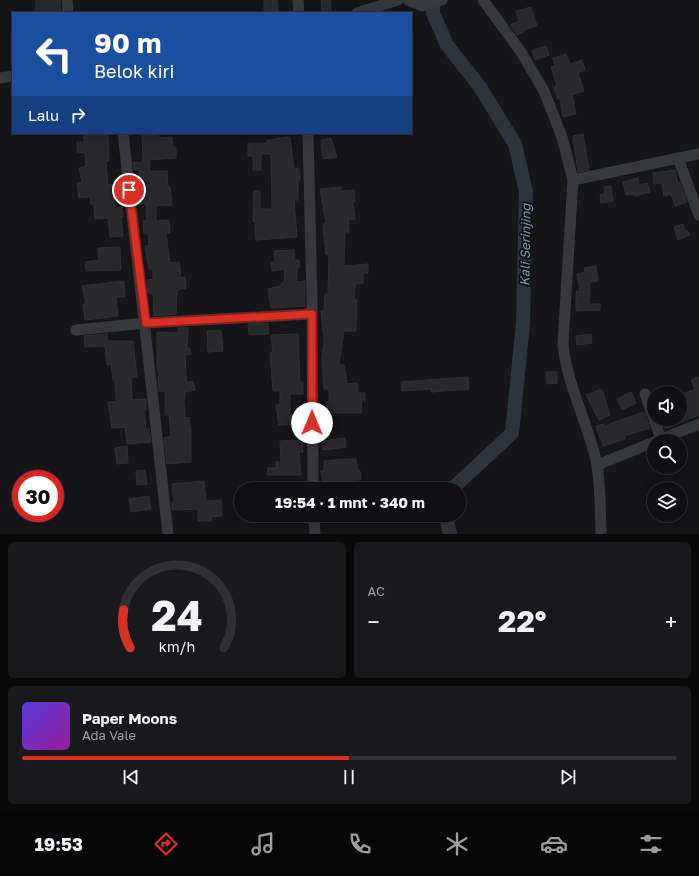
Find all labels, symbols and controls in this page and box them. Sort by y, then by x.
text: 90 m [94,26,161,59]
icon: left [28,28,80,80]
text: Belok kiri [94,60,174,82]
icon: right [67,104,89,126]
text: Lalu [28,106,59,124]
pin [112,173,146,207]
icon: arrive [118,179,140,201]
water label: Kali Serinjing [516,203,534,286]
map controls [647,386,687,522]
button: sound [647,386,687,426]
position arrow [291,402,333,444]
button: search [647,434,687,474]
speed limit sign: 30 [12,470,64,522]
button: layers [647,482,687,522]
text: 19:54 · 1 mnt · 340 m [275,493,425,511]
text: AC [368,583,385,599]
text: 24 [151,590,202,640]
text: 22° [498,603,546,639]
text: − [368,608,380,635]
text: + [665,608,677,635]
text: km/h [159,638,195,655]
text: Paper Moons [82,709,177,727]
text: Ada Vale [82,727,136,743]
icon: previous [120,766,142,788]
icon: pause [338,766,360,788]
icon: next [557,766,579,788]
icon: directions [152,830,180,858]
icon: music [249,830,277,858]
icon: phone [346,830,374,858]
icon: climate [443,830,471,858]
icon: car [540,830,568,858]
icon: filters [637,830,665,858]
text: 19:53 [34,833,83,855]

